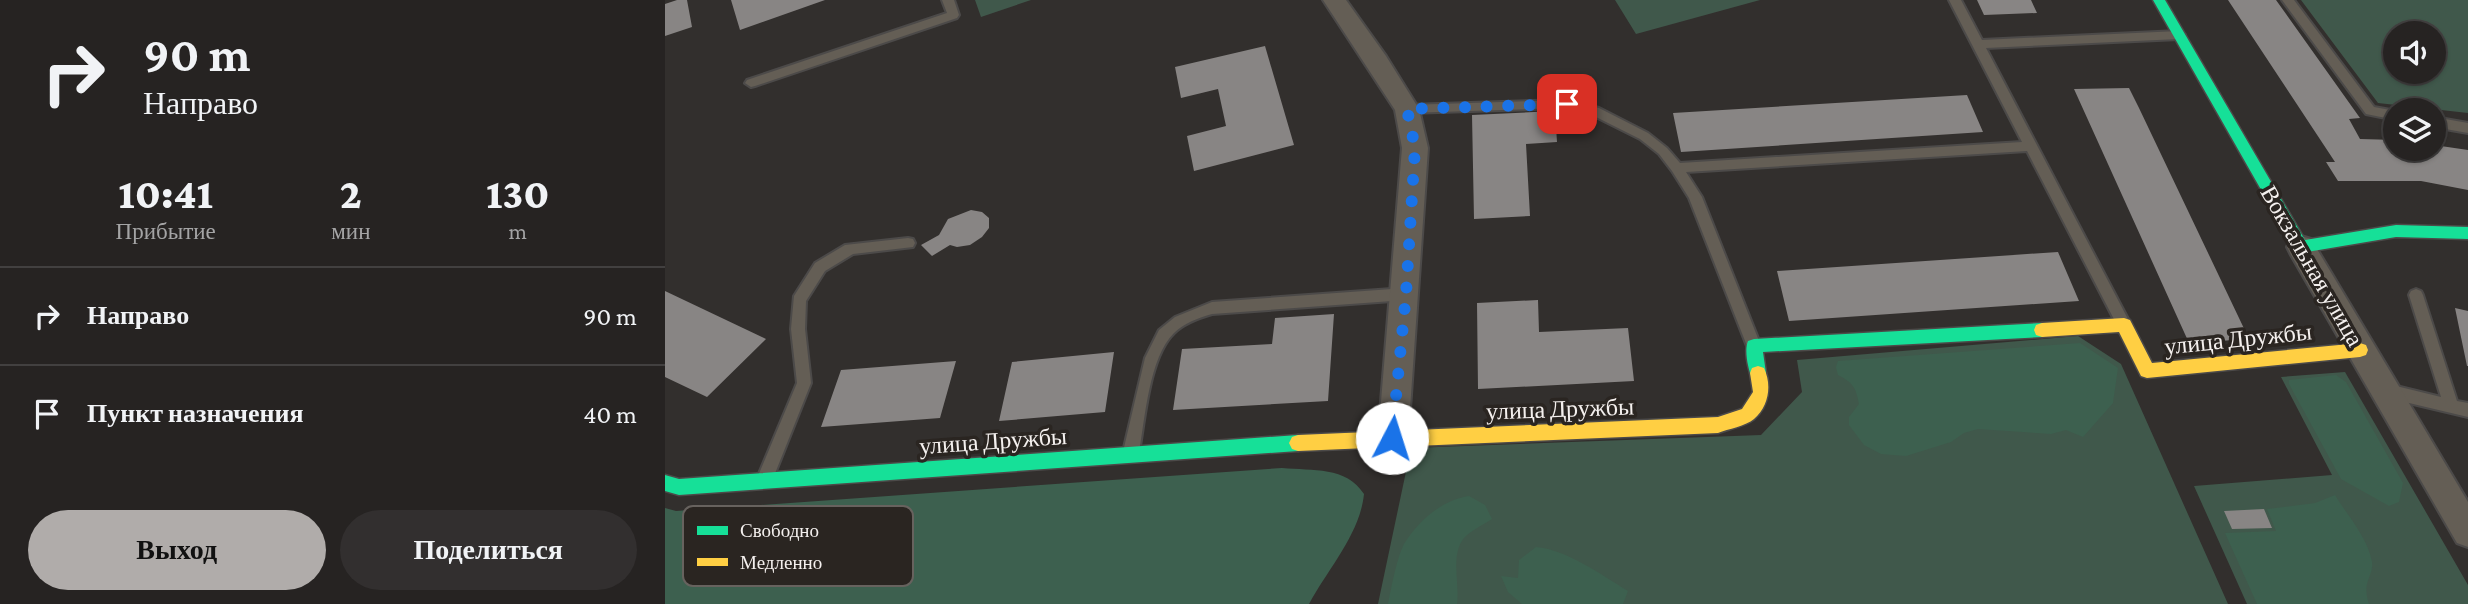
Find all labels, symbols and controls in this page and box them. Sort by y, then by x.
map controls [2383,21,2446,161]
button: sound [2383,21,2446,84]
text: 90 m [143,27,250,82]
icon: right [28,28,119,119]
pin [1537,74,1597,134]
text: Направо [143,85,258,121]
icon: arrive [1548,85,1586,123]
button: layers [2383,98,2446,161]
text: 10:41 [118,170,213,217]
text: 2 [340,170,362,217]
text: 130 [486,170,549,217]
street label: Вокзальная улица [2256,181,2370,351]
text: Прибытие [116,218,216,244]
text: мин [331,218,370,244]
text: m [508,218,527,244]
icon: right [28,297,66,335]
text: Направо [87,301,189,330]
text: 90 m [583,302,637,331]
street label: улица Дружбы [2163,317,2313,360]
street label: улица Дружбы [1486,392,1634,425]
icon: arrive [28,395,66,433]
text: Пункт назначения [87,399,304,428]
text: 40 m [583,400,637,429]
position arrow [1355,401,1429,475]
street label: улица Дружбы [918,422,1068,459]
legend [683,506,913,586]
button: Выход [28,510,326,590]
button: Поделиться [340,510,637,590]
text: Свободно [740,520,819,541]
text: Медленно [740,552,822,573]

